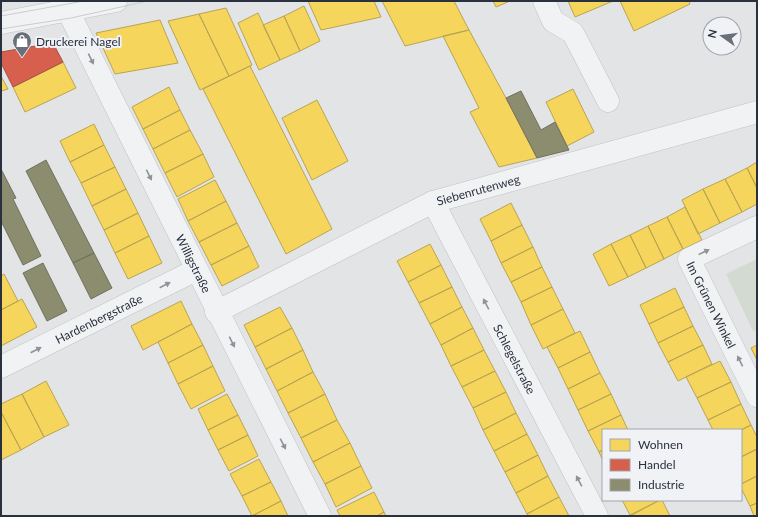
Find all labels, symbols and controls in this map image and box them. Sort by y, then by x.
north arrow [702,16,742,56]
text: N [704,28,719,39]
shop icon: Druckerei Nagel [11,30,33,58]
place label: Druckerei Nagel [36,34,121,49]
one-way arrow [88,53,94,64]
one-way arrow [146,169,152,181]
street label: Siebenrutenweg [435,171,521,208]
street label: Willigstraße [173,232,215,295]
one-way arrow [698,249,709,255]
street label: Im Grünen Winkel [684,258,740,351]
one-way arrow [159,282,170,288]
street label: Hardenbergstraße [52,290,145,346]
one-way arrow [483,299,490,310]
street label: Schlegelstraße [491,321,539,396]
one-way arrow [228,336,235,347]
one-way arrow [30,346,42,353]
one-way arrow [737,355,743,367]
legend [602,429,742,501]
text: Wohnen [638,437,683,452]
one-way arrow [280,438,286,450]
text: Handel [638,457,676,472]
one-way arrow [576,476,583,487]
text: Industrie [638,477,684,492]

